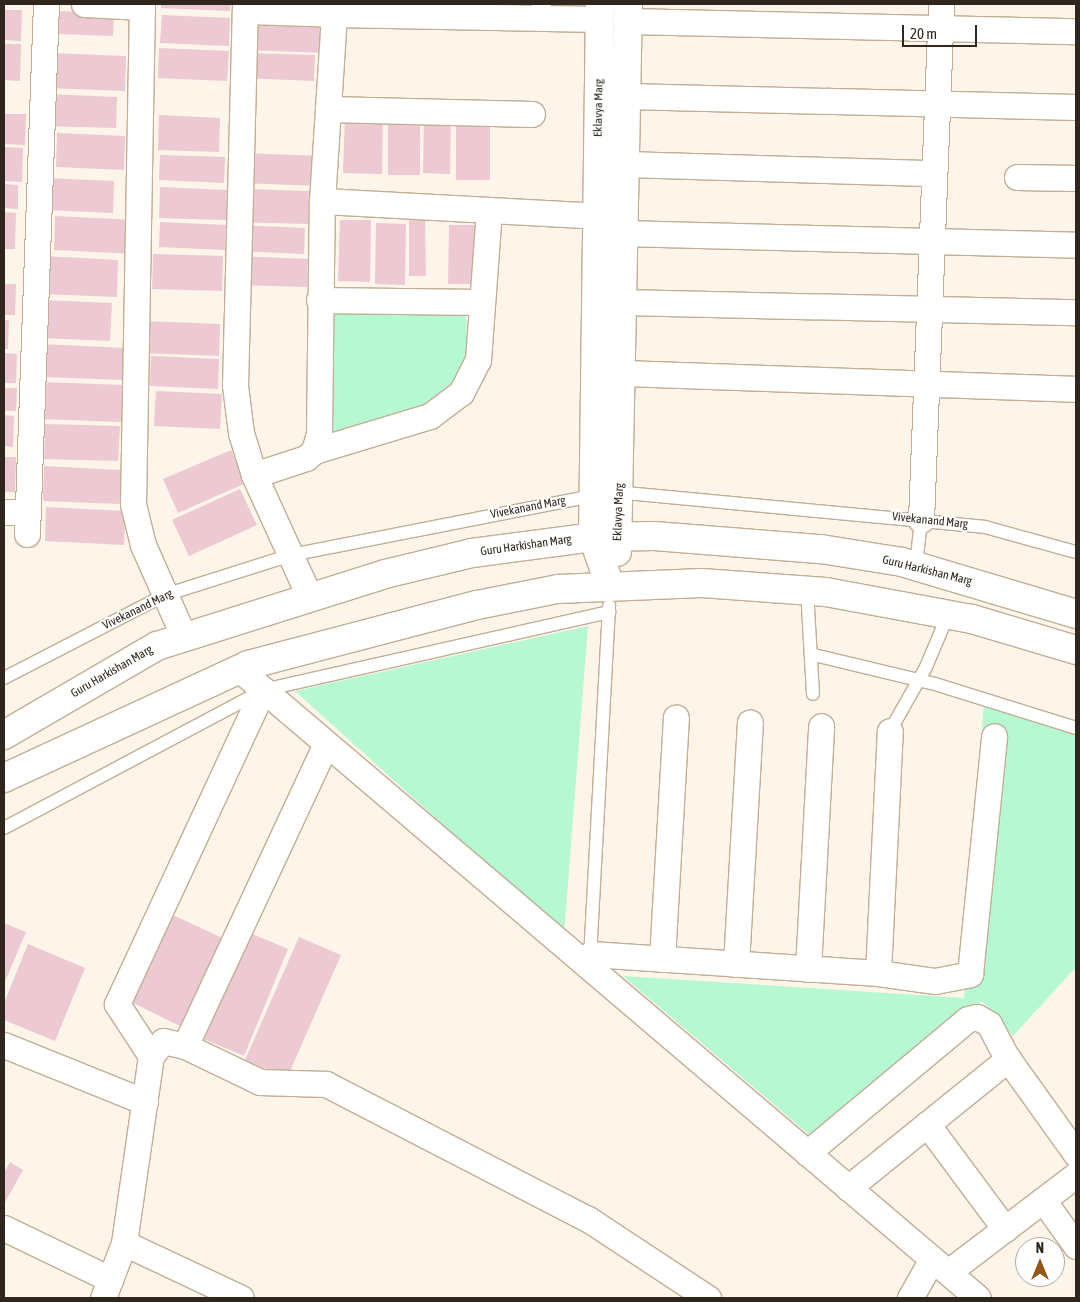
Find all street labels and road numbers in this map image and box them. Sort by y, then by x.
street label: Eklavya Marg [591,79,607,137]
street label: Eklavya Marg [611,483,627,541]
street label: Vivekanand Marg [489,494,567,522]
street label: Vivekanand Marg [891,510,969,532]
street label: Guru Harkishan Marg [479,532,573,560]
street label: Guru Harkishan Marg [881,553,973,589]
street label: Vivekanand Marg [101,587,175,633]
street label: Guru Harkishan Marg [69,643,155,701]

